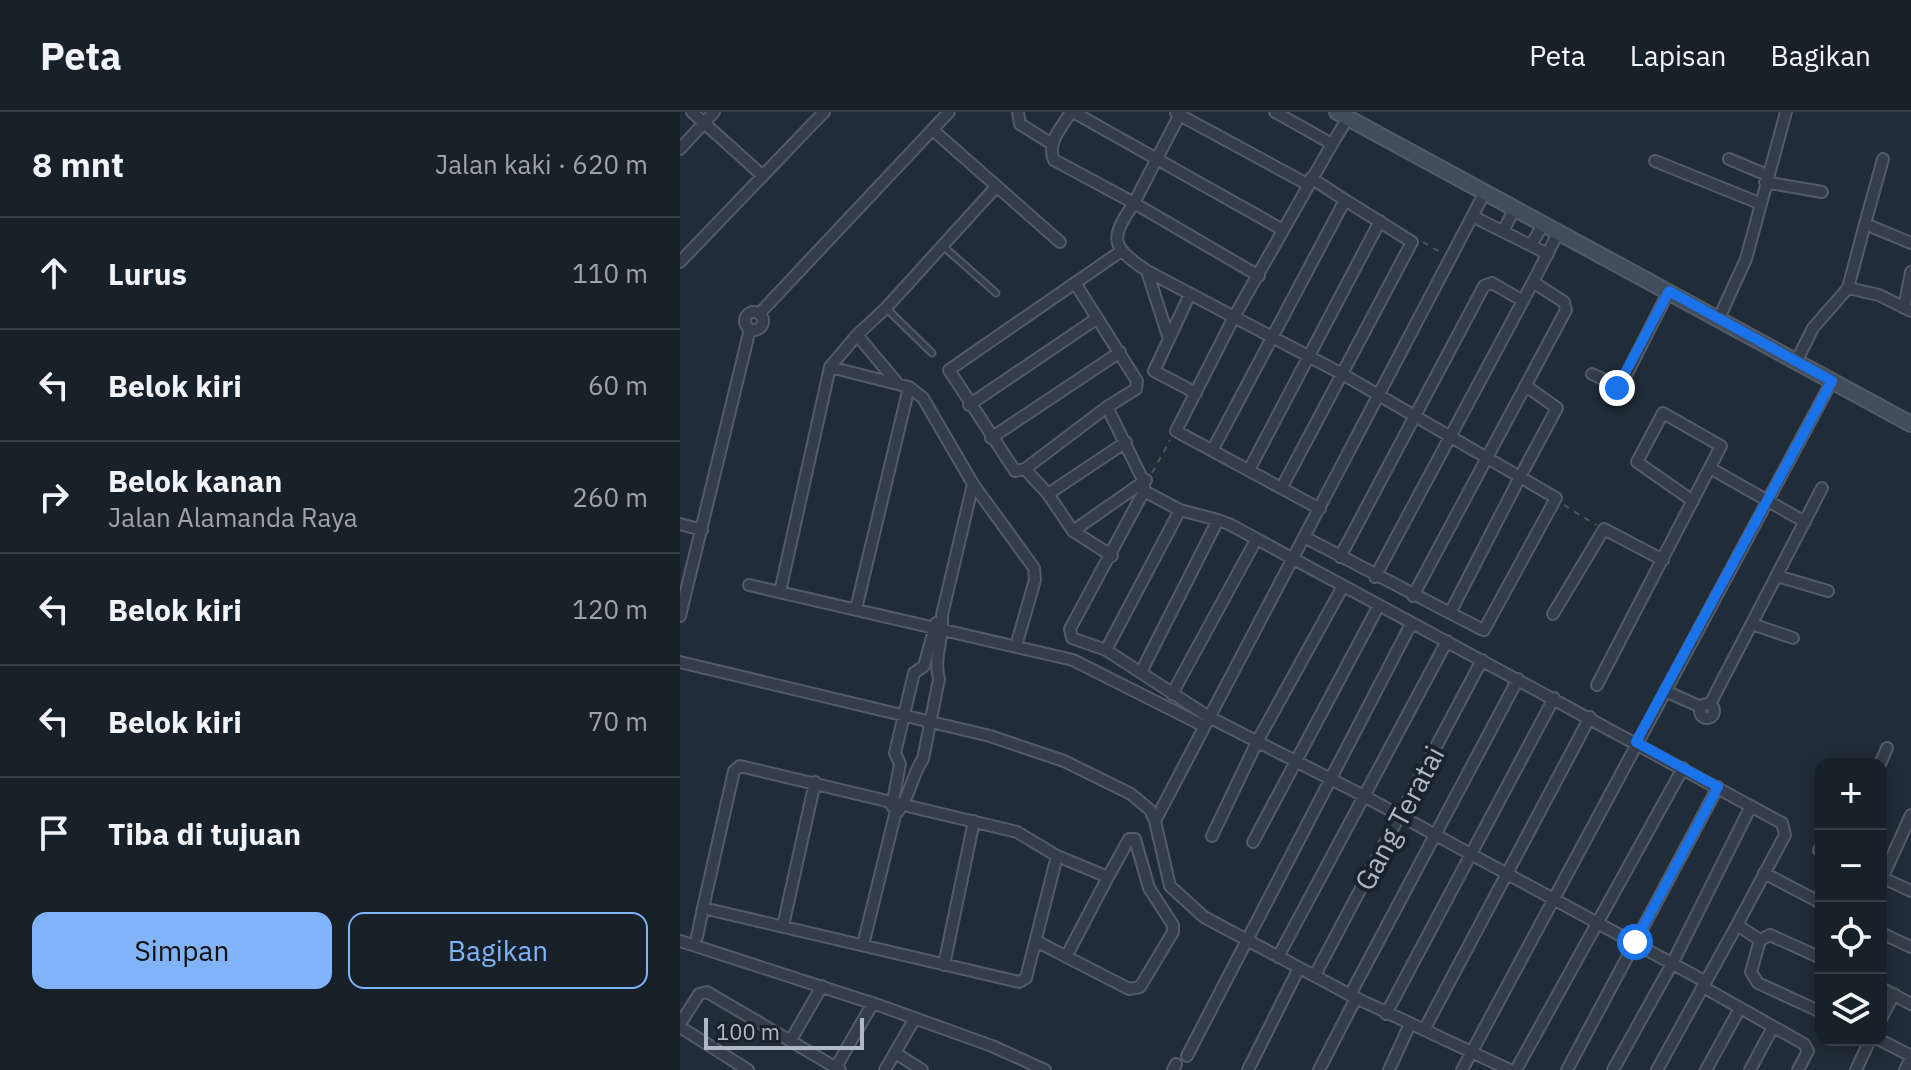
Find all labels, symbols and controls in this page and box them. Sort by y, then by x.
text: Peta [40,31,122,80]
text: Peta [1529,37,1586,74]
text: Lapisan [1630,37,1727,74]
text: Bagikan [1771,37,1871,74]
text: 8 mnt [32,142,124,186]
text: Jalan kaki · 620 m [435,147,648,181]
icon: ahead [32,251,76,295]
text: Lurus [108,254,187,293]
text: 110 m [572,256,648,290]
icon: left [32,363,76,407]
text: Belok kiri [108,366,242,405]
text: 60 m [588,368,648,402]
route end [1599,370,1635,406]
text: Belok kanan [108,461,282,500]
icon: right [32,475,76,519]
text: 260 m [572,480,648,514]
text: Jalan Alamanda Raya [108,500,358,534]
icon: left [32,587,76,631]
text: Belok kiri [108,590,242,629]
text: 120 m [572,592,648,626]
icon: left [32,699,76,743]
text: Belok kiri [108,702,242,741]
text: 70 m [588,704,648,738]
street label: Gang Teratai [1346,739,1452,897]
map controls [1815,758,1887,1046]
button: + [1815,758,1887,830]
icon: arrive [32,811,76,855]
text: Tiba di tujuan [108,814,301,853]
button: − [1815,830,1887,902]
button: locate [1815,902,1887,974]
button: Simpan [32,912,332,989]
button: Bagikan [348,912,648,989]
route start [1617,924,1653,960]
button: layers [1815,974,1887,1046]
scale bar [704,1014,864,1050]
text: 100 m [716,1017,780,1046]

